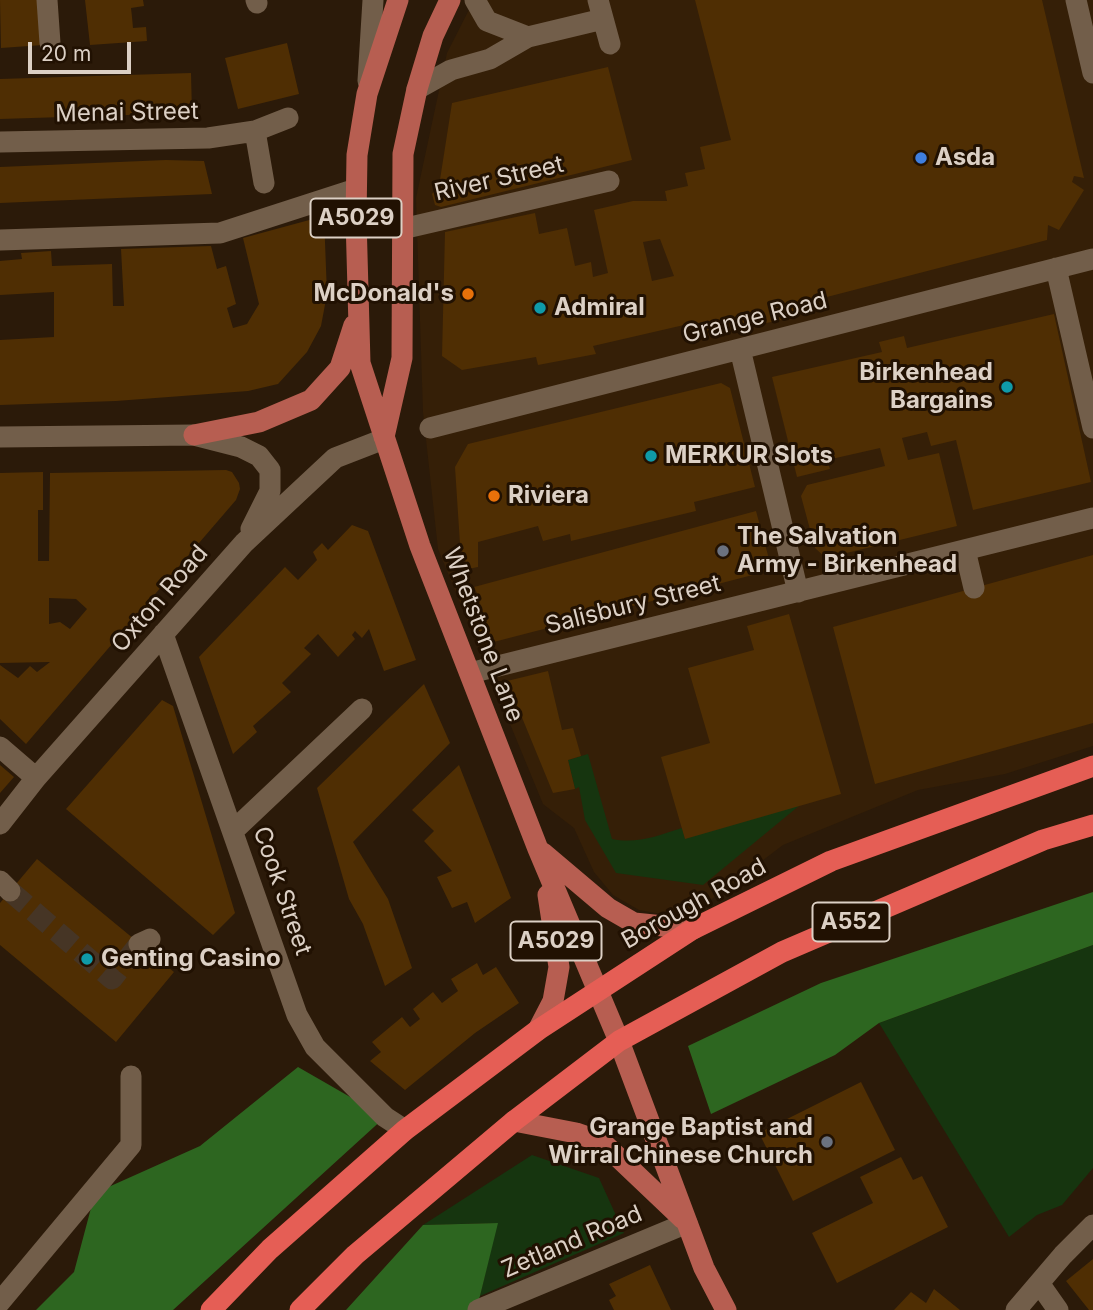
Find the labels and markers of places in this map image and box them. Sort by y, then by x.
place label: Asda [935,144,995,172]
marker: Asda [913,150,929,166]
place label: McDonald's [314,280,454,308]
marker: McDonald's [460,286,476,302]
place label: Admiral [554,294,645,322]
marker: Admiral [532,300,548,316]
place label: Birkenhead Bargains [859,359,993,415]
marker: Birkenhead Bargains [999,379,1015,395]
place label: MERKUR Slots [665,442,833,470]
marker: MERKUR Slots [643,448,659,464]
place label: Riviera [508,482,589,510]
marker: Riviera [486,488,502,504]
place label: The Salvation Army - Birkenhead [737,523,957,579]
marker: The Salvation Army - Birkenhead [715,543,731,559]
place label: Genting Casino [101,945,281,973]
marker: Genting Casino [79,951,95,967]
place label: Grange Baptist and Wirral Chinese Church [548,1114,813,1170]
marker: Grange Baptist and Wirral Chinese Church [819,1134,835,1150]

